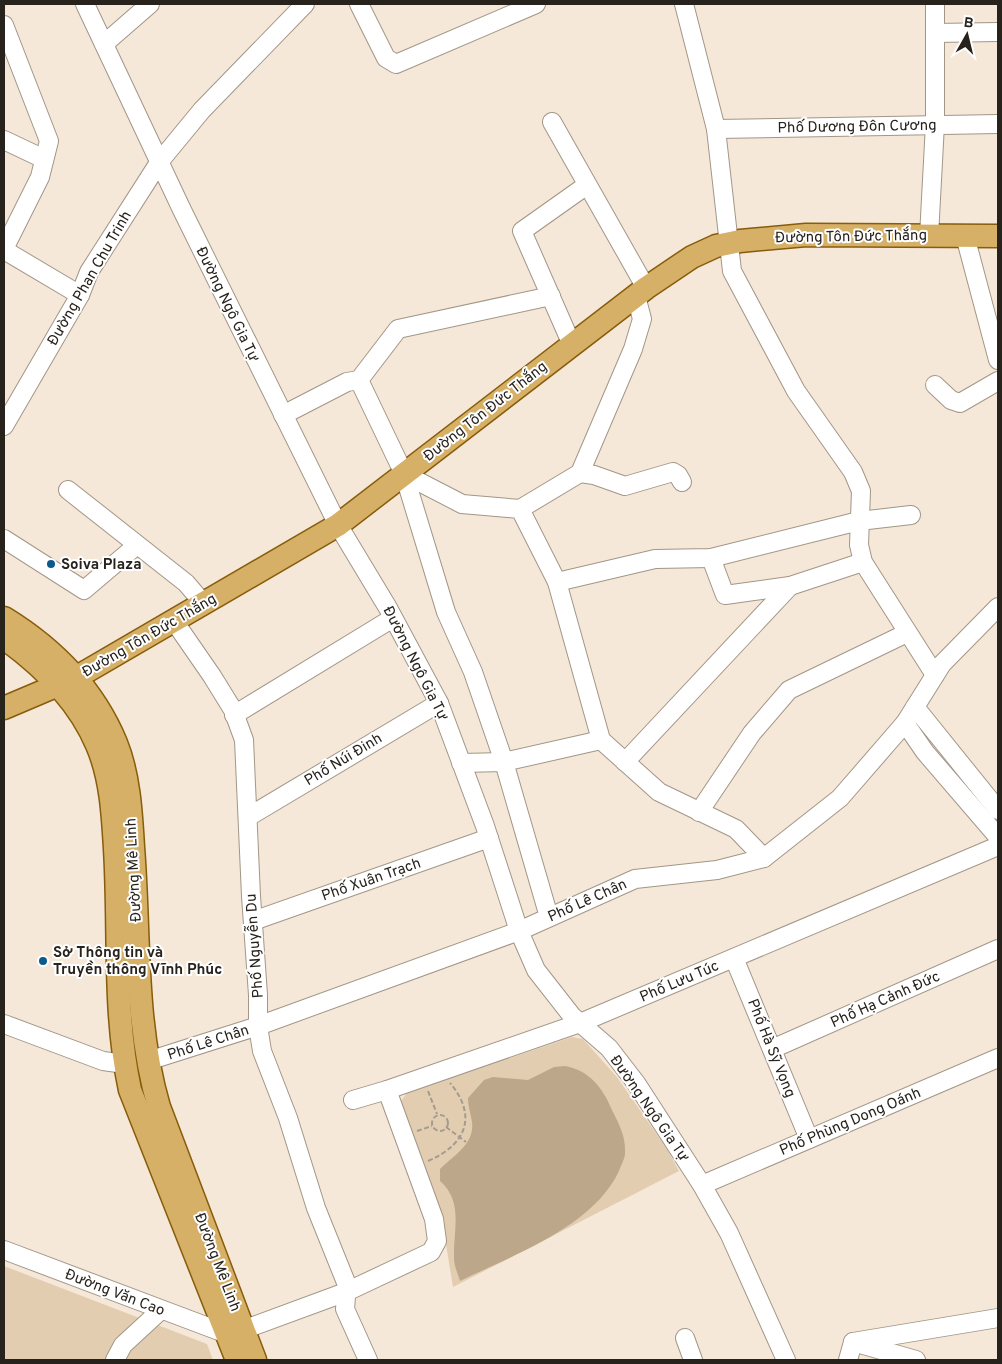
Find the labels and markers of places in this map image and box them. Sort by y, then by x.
place label: Soiva Plaza [61,556,142,575]
marker: Soiva Plaza [45,558,57,570]
place label: Sở Thông tin và Truyền thông Vĩnh Phúc [53,944,222,980]
marker: Sở Thông tin và Truyền thông Vĩnh Phúc [37,955,49,967]

